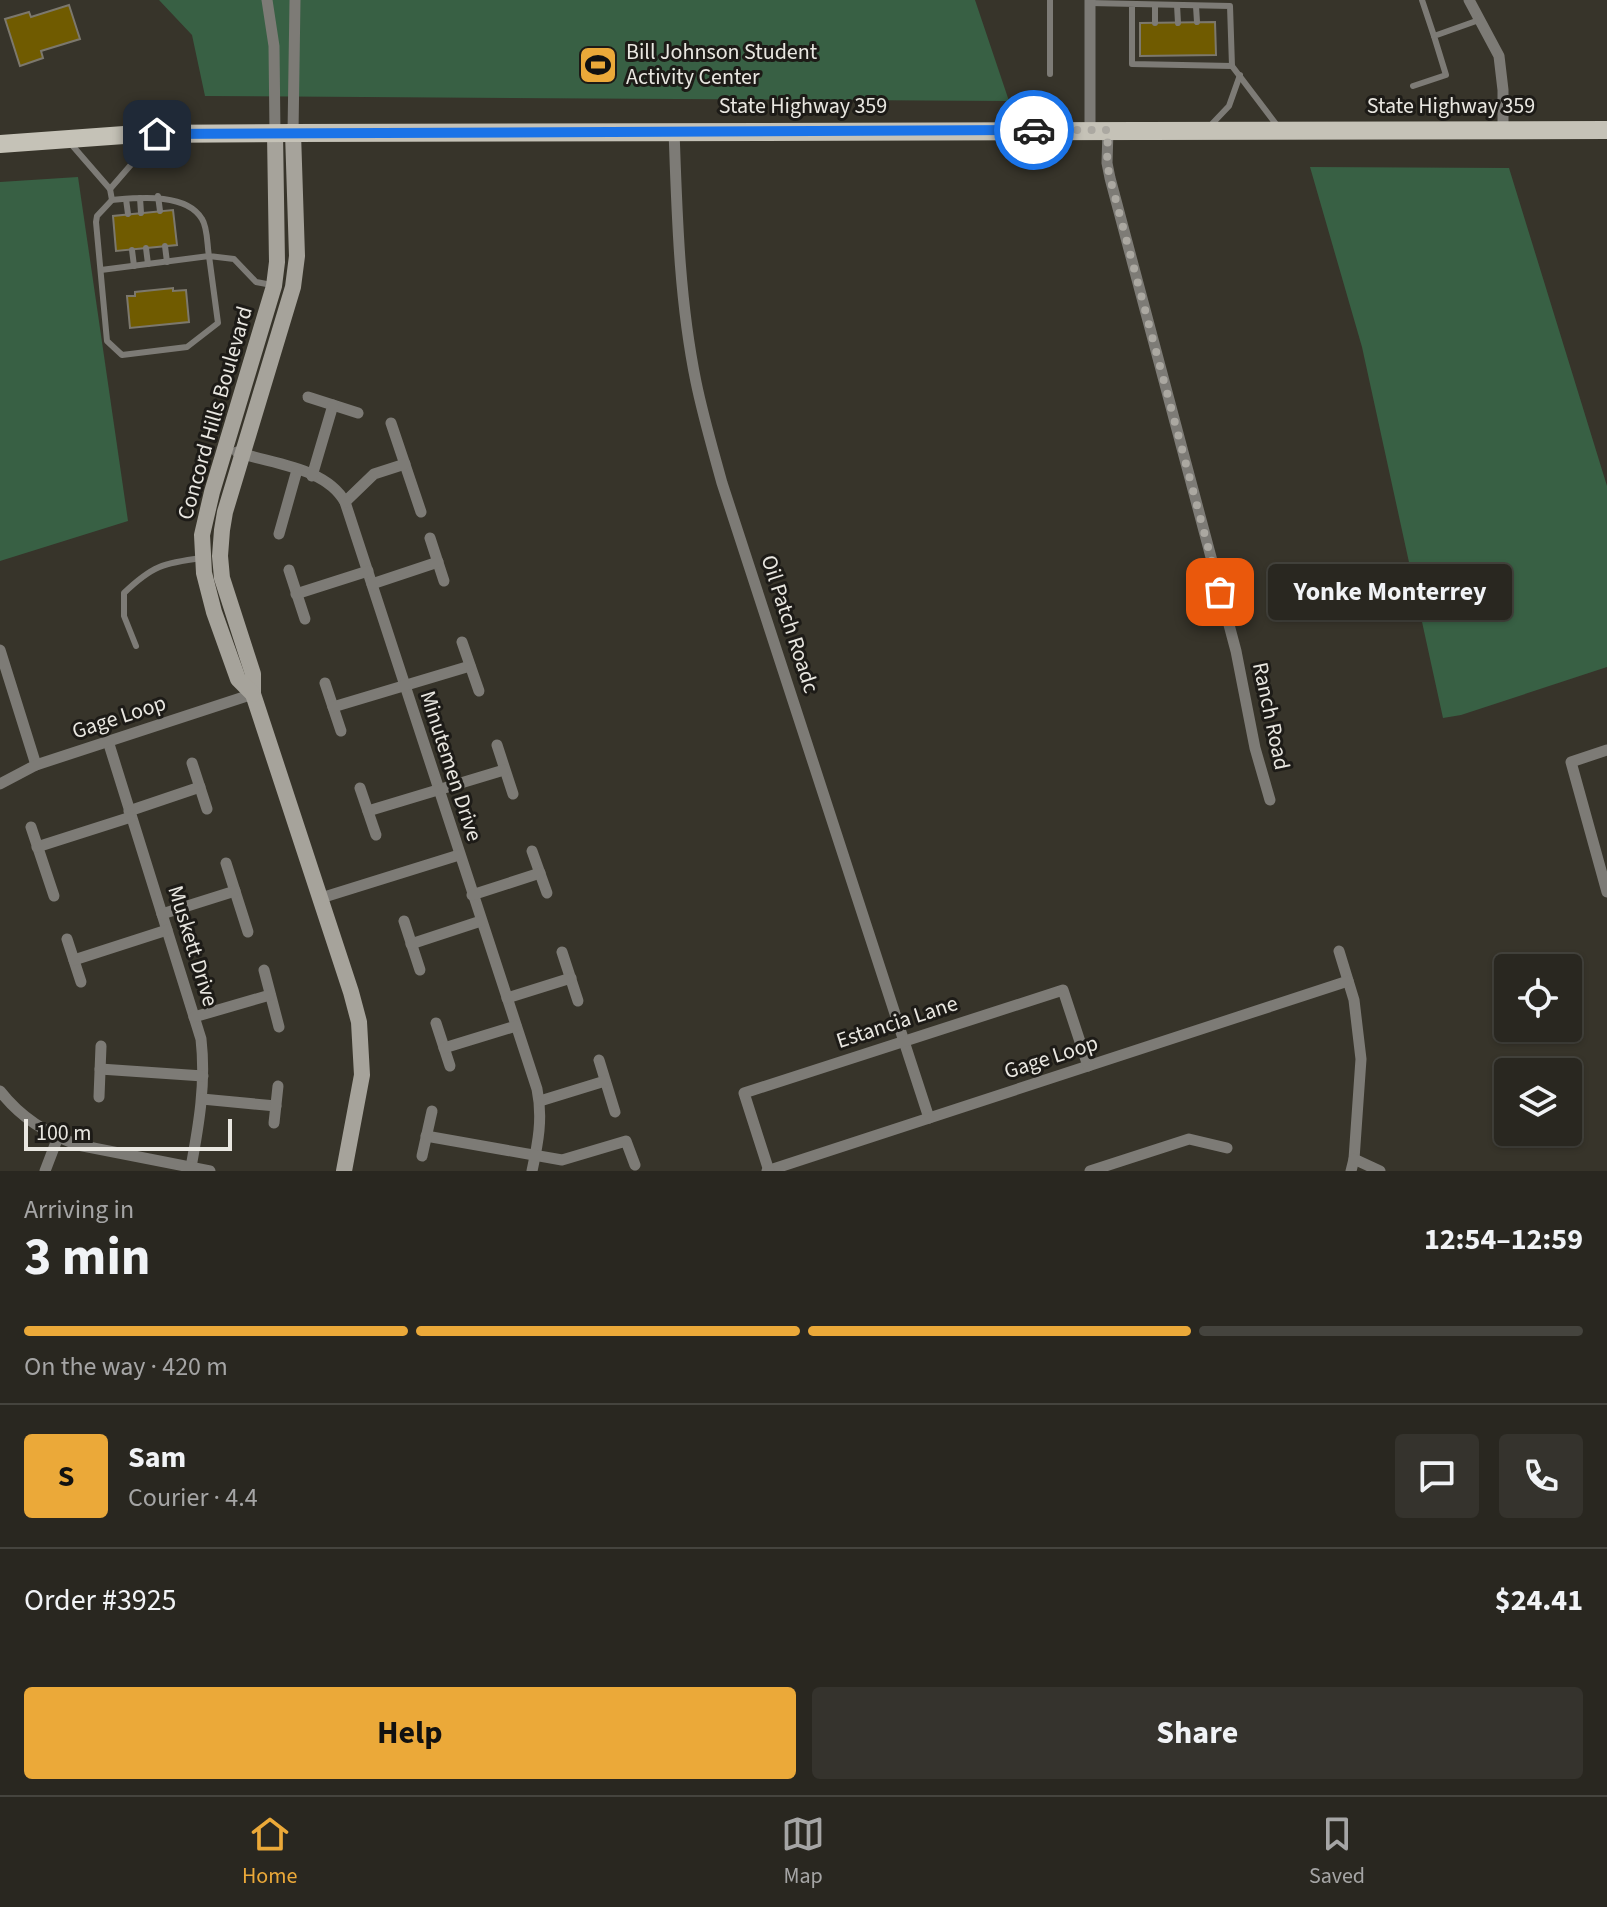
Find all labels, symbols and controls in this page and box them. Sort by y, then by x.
place label: Bill Johnson Student Activity Center [626,36,818,93]
sports icon: Bill Johnson Student Activity Center [577,44,619,86]
street label: State Highway 359 [719,90,887,122]
courier [994,90,1074,170]
street label: State Highway 359 [1367,90,1535,122]
pin [123,100,191,168]
icon: car [1012,108,1056,152]
icon: home [135,112,179,156]
street label: Concord Hills Boulevard [169,303,261,523]
street label: Oil Patch Roadc [753,551,827,697]
pin [1186,558,1254,626]
callout: Yonke Monterrey [1268,564,1512,620]
icon: bag [1198,570,1242,614]
text: Yonke Monterrey [1293,573,1487,610]
street label: Ranch Road [1244,659,1298,773]
street label: Gage Loop [68,687,170,747]
street label: Minutemen Drive [412,687,490,846]
street label: Muskett Drive [159,882,227,1010]
map controls [1494,954,1582,1146]
button: locate [1494,954,1582,1042]
street label: Estancia Lane [832,987,962,1057]
street label: Gage Loop [1000,1027,1102,1087]
button: layers [1494,1058,1582,1146]
scale bar [24,1115,232,1151]
text: 100 m [36,1117,91,1149]
text: Arriving in [24,1191,134,1228]
text: 12:54–12:59 [1424,1218,1583,1261]
text: 3 min [24,1221,151,1295]
text: On the way · 420 m [24,1348,228,1385]
button: chat [1395,1434,1479,1518]
button: phone [1499,1434,1583,1518]
text: Sam [128,1436,186,1479]
text: S [58,1455,74,1498]
text: Courier · 4.4 [128,1479,258,1516]
text: Order #3925 [24,1579,177,1622]
text: $24.41 [1495,1579,1583,1622]
button: Help [24,1687,796,1779]
button: Share [812,1687,1583,1779]
tab: Home [242,1812,297,1892]
tab: Map [781,1812,825,1892]
tab: Saved [1309,1812,1365,1892]

